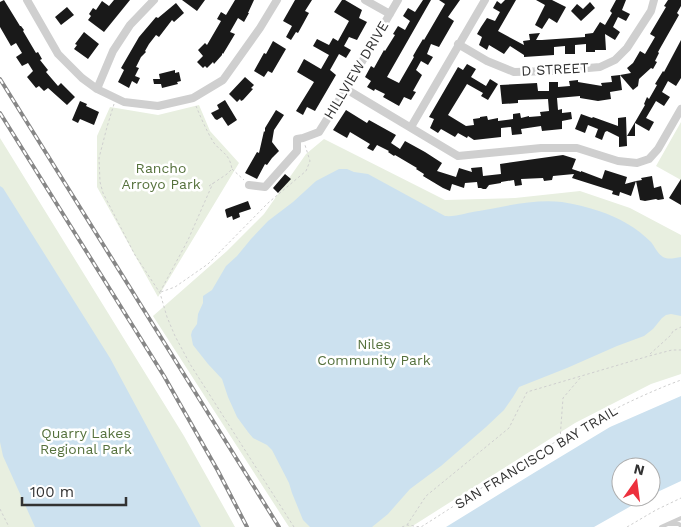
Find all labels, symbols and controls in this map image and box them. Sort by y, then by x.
street label: HILLVIEW DRIVE [320,18,392,122]
street label: D STREET [521,59,590,79]
park label: Rancho Arroyo Park [121,160,201,192]
park label: Niles Community Park [317,336,431,368]
street label: SAN FRANCISCO BAY TRAIL [452,402,620,512]
park label: Quarry Lakes Regional Park [40,425,132,457]
north arrow [611,457,661,507]
text: N [632,460,646,478]
scale bar [22,474,126,506]
text: 100 m [30,483,74,501]

